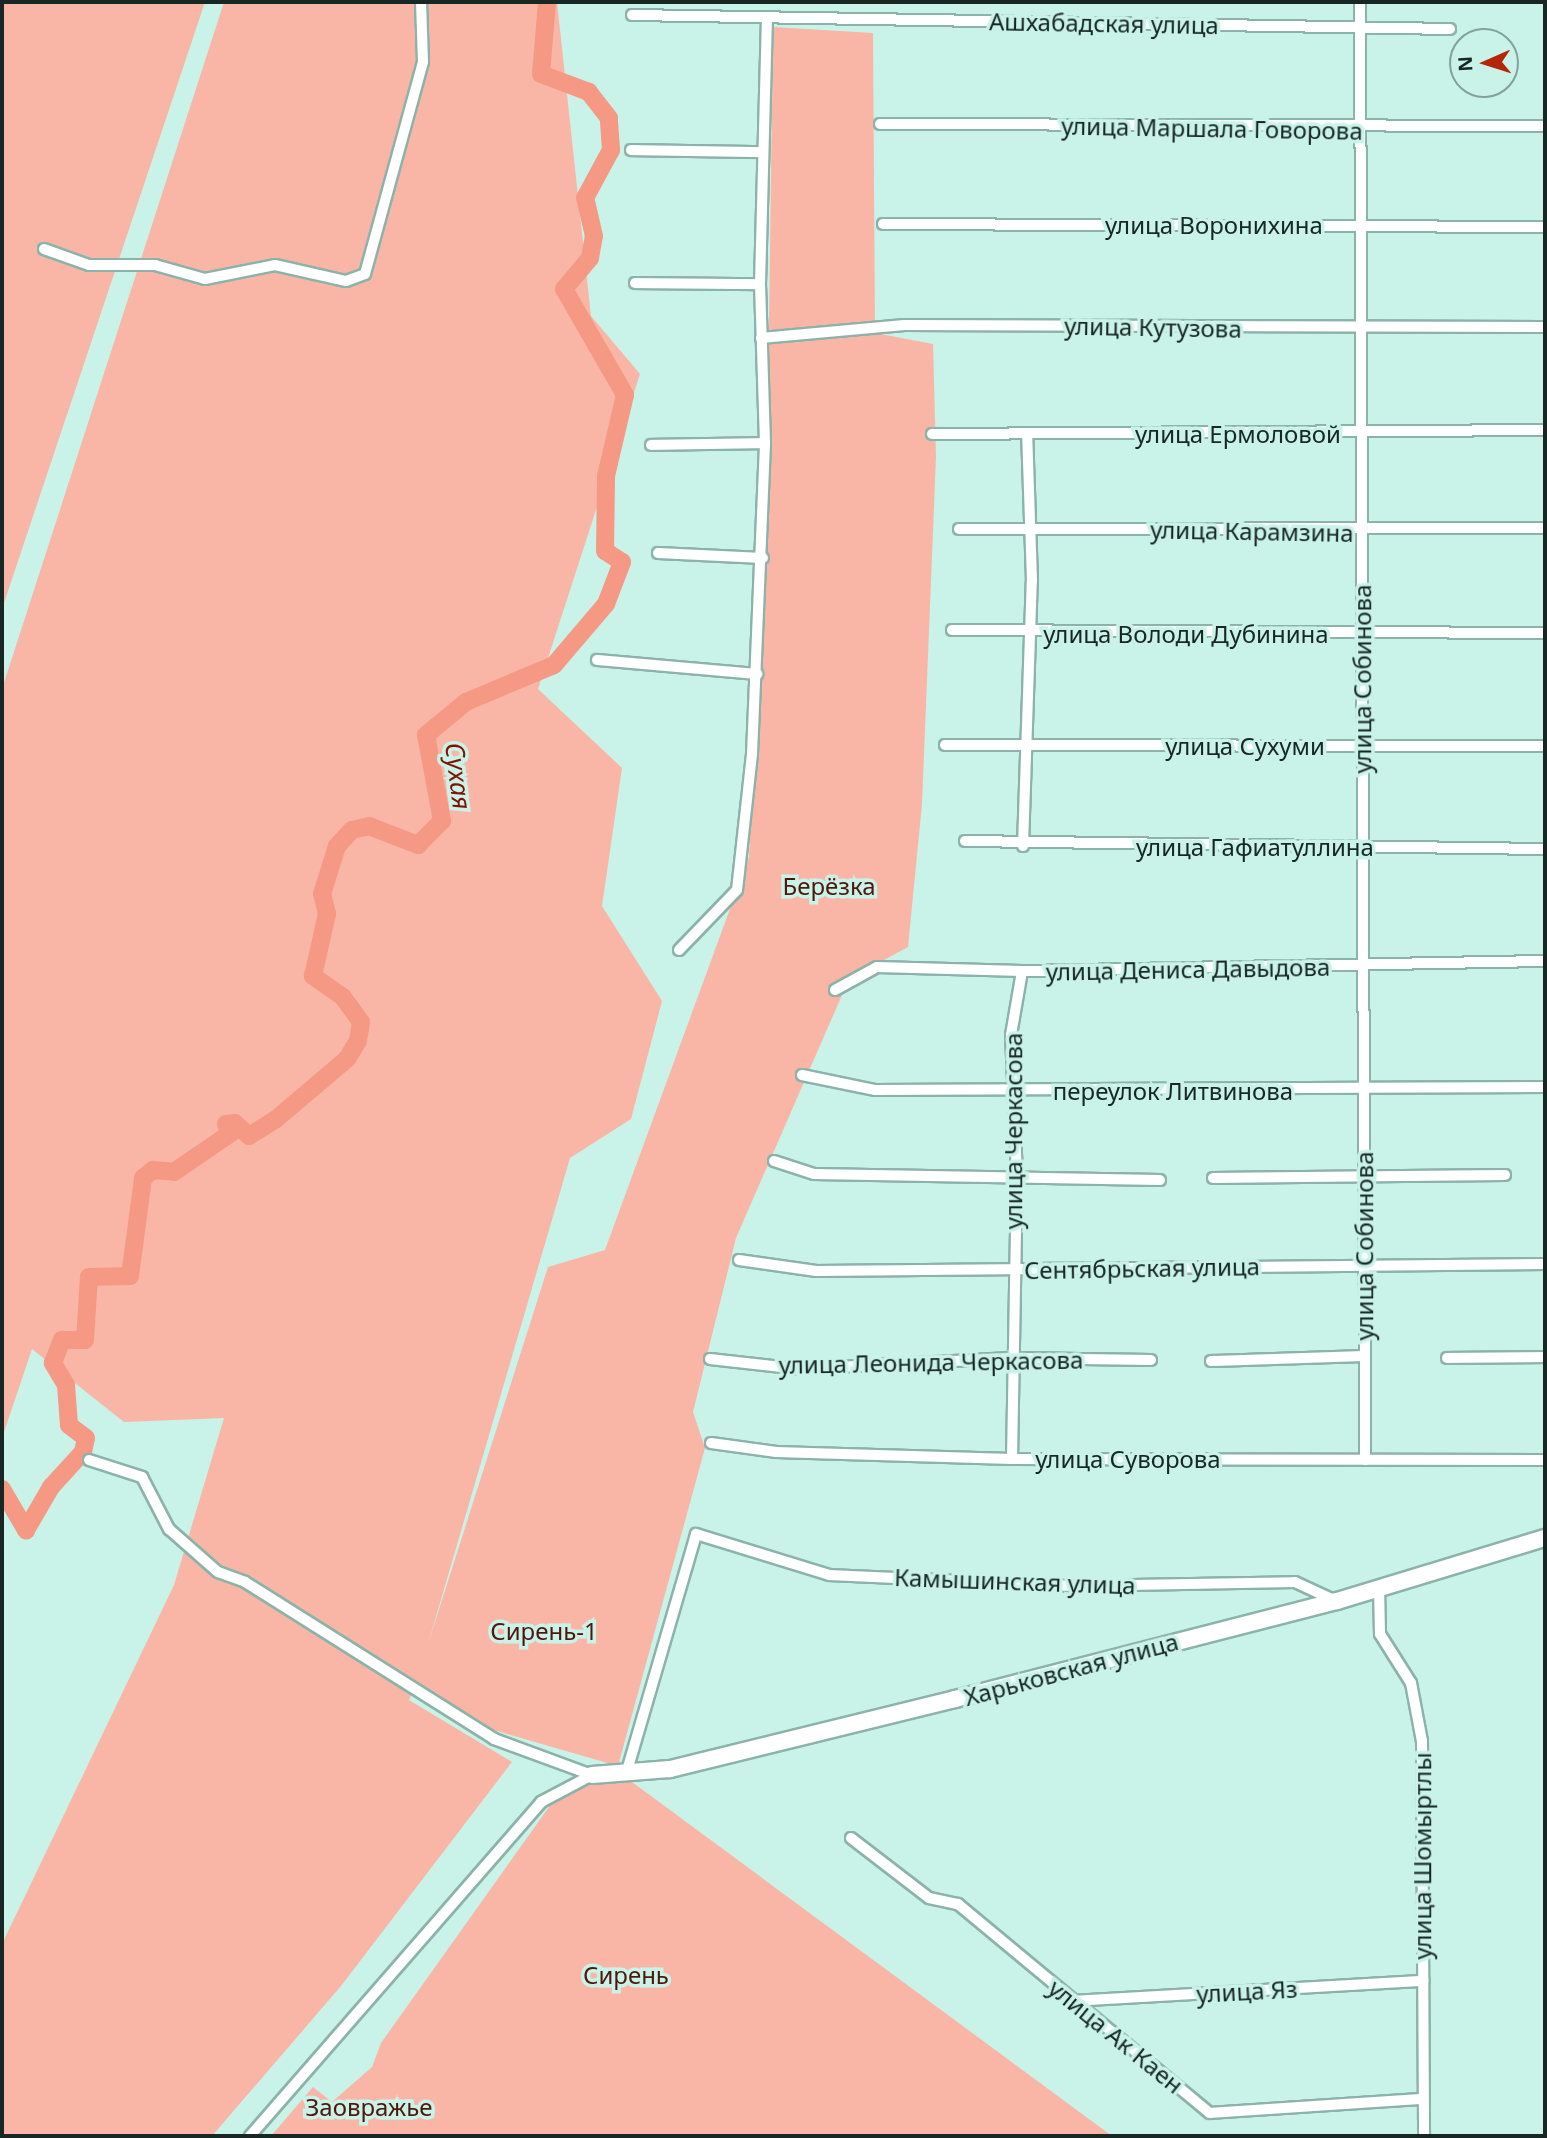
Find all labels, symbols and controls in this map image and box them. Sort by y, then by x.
street label: Ашхабадская улица [989,7,1219,39]
north arrow [1449,28,1519,98]
text: N [1452,56,1478,72]
street label: улица Маршала Говорова [1061,111,1363,145]
street label: улица Воронихина [1105,211,1323,239]
street label: улица Кутузова [1064,311,1242,343]
street label: улица Ермоловой [1135,420,1341,448]
street label: улица Карамзина [1150,515,1354,547]
street label: улица Собинова [1348,585,1376,773]
street label: улица Володи Дубинина [1043,620,1329,648]
street label: улица Сухуми [1165,732,1325,760]
water label: Сухая [438,741,478,811]
street label: улица Гафиатуллина [1136,833,1374,861]
park label: Берёзка [782,872,876,900]
street label: улица Дениса Давыдова [1046,952,1330,986]
street label: улица Черкасова [999,1033,1027,1229]
street label: переулок Литвинова [1053,1077,1293,1105]
street label: улица Собинова [1350,1152,1378,1340]
street label: Сентябрьская улица [1024,1252,1260,1284]
street label: улица Леонида Черкасова [778,1345,1084,1379]
street label: улица Суворова [1035,1445,1221,1473]
street label: Камышинская улица [894,1562,1136,1600]
park label: Сирень-1 [490,1617,598,1645]
street label: Харьковская улица [961,1627,1181,1711]
street label: улица Шомыртлы [1408,1752,1436,1960]
park label: Сирень [583,1961,669,1989]
street label: улица Ак Каен [1043,1973,1189,2099]
street label: улица Яз [1196,1974,1298,2008]
park label: Заовражье [306,2093,432,2121]

